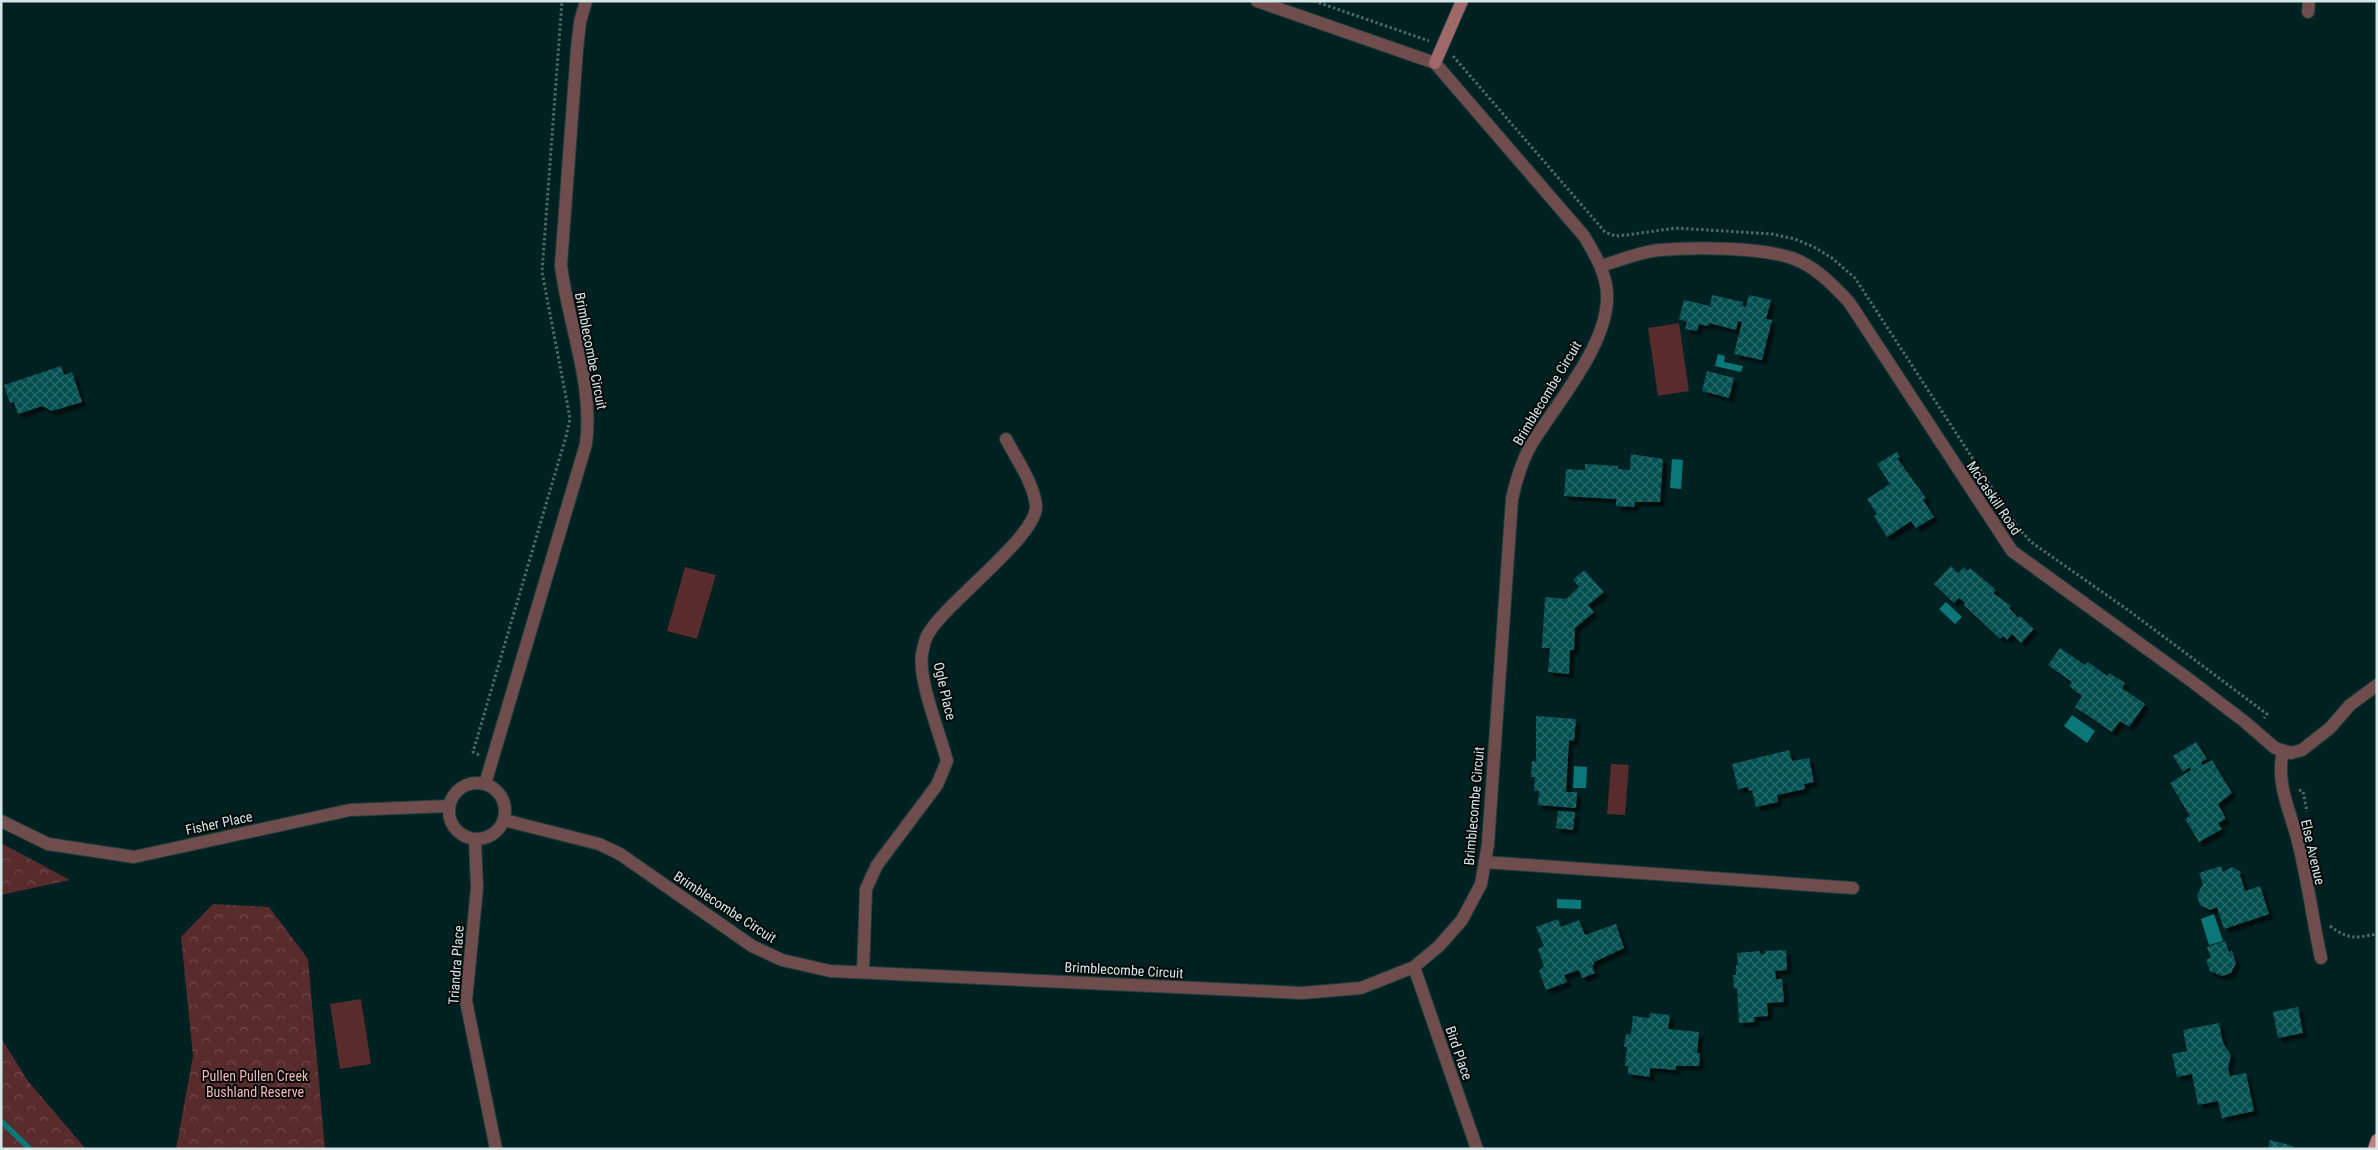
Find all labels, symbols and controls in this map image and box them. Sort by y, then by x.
street label: Brimblecombe Circuit [572,291,610,411]
street label: Brimblecombe Circuit [1510,338,1584,448]
street label: McCaskill Road [1964,458,2024,538]
street label: Ogle Place [931,660,960,722]
street label: Brimblecombe Circuit [1461,746,1487,866]
street label: Fisher Place [184,808,254,838]
street label: Else Avenue [2298,818,2328,887]
street label: Brimblecombe Circuit [671,868,779,946]
street label: Triandra Place [445,924,467,1005]
street label: Brimblecombe Circuit [1064,959,1184,981]
street label: Bird Place [1442,1024,1476,1082]
park label: Pullen Pullen Creek Bushland Reserve [202,1068,309,1100]

